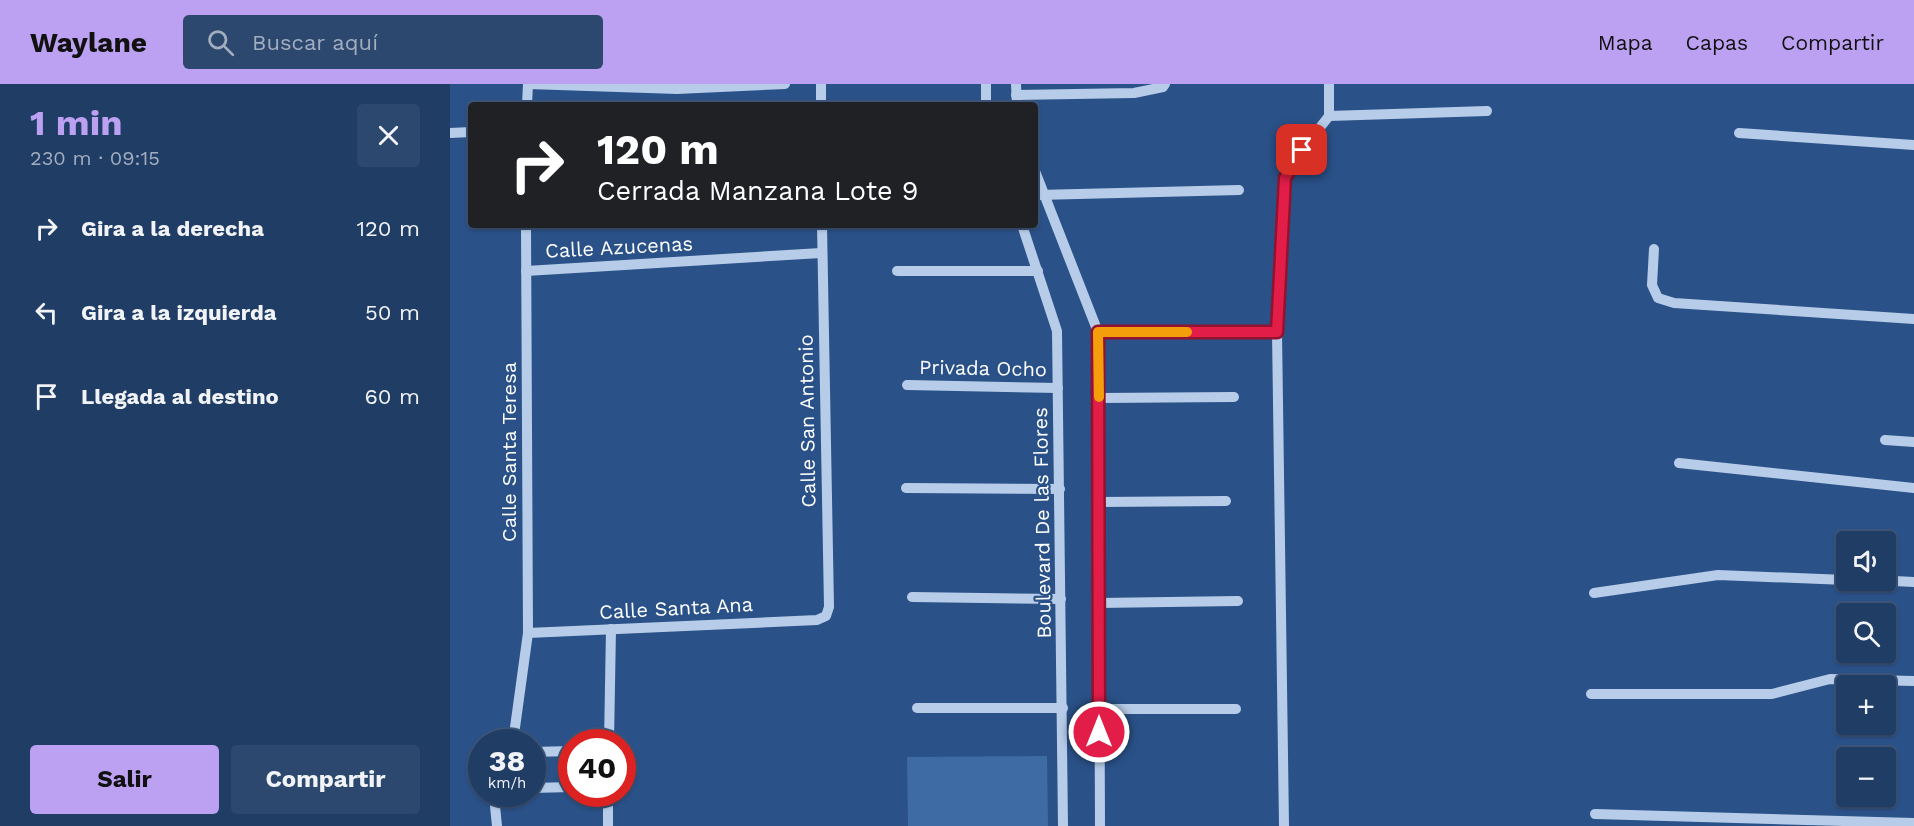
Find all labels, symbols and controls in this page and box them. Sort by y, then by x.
search box [183,15,603,69]
text: Waylane [30,26,147,59]
icon: search [204,26,237,59]
text: Buscar aquí [252,30,378,55]
text: Mapa [1598,30,1653,55]
text: Capas [1686,30,1748,55]
text: Compartir [1781,30,1884,55]
text: 1 min [30,102,122,144]
button: close [357,104,420,167]
pin [1276,124,1327,175]
text: 120 m [597,125,719,174]
icon: right [498,126,576,204]
icon: arrive [1285,133,1318,166]
text: 230 m · 09:15 [30,146,160,170]
text: Cerrada Manzana Lote 9 [597,175,918,207]
icon: right [30,212,63,245]
text: Gira a la derecha [81,216,264,241]
text: 120 m [356,216,420,241]
street label: Calle Azucenas [544,231,694,263]
icon: left [30,296,63,329]
text: Gira a la izquierda [81,300,277,325]
text: 50 m [365,300,420,325]
street label: Calle San Antonio [793,334,821,508]
street label: Privada Ocho [919,355,1047,381]
street label: Calle Santa Teresa [497,362,521,542]
icon: arrive [30,380,63,413]
text: Llegada al destino [81,384,279,409]
text: 60 m [364,384,420,409]
street label: Boulevard De las Flores [1028,407,1056,639]
map controls [1836,531,1896,807]
button: sound [1836,531,1896,591]
street label: Calle Santa Ana [598,592,754,624]
button: search [1836,603,1896,663]
button: + [1836,675,1896,735]
position arrow [1067,700,1131,764]
speed limit sign: 40 [558,729,636,807]
text: 38 [489,743,525,778]
button: Salir [30,745,219,814]
button: Compartir [231,745,420,814]
button: − [1836,747,1896,807]
text: km/h [488,774,526,792]

